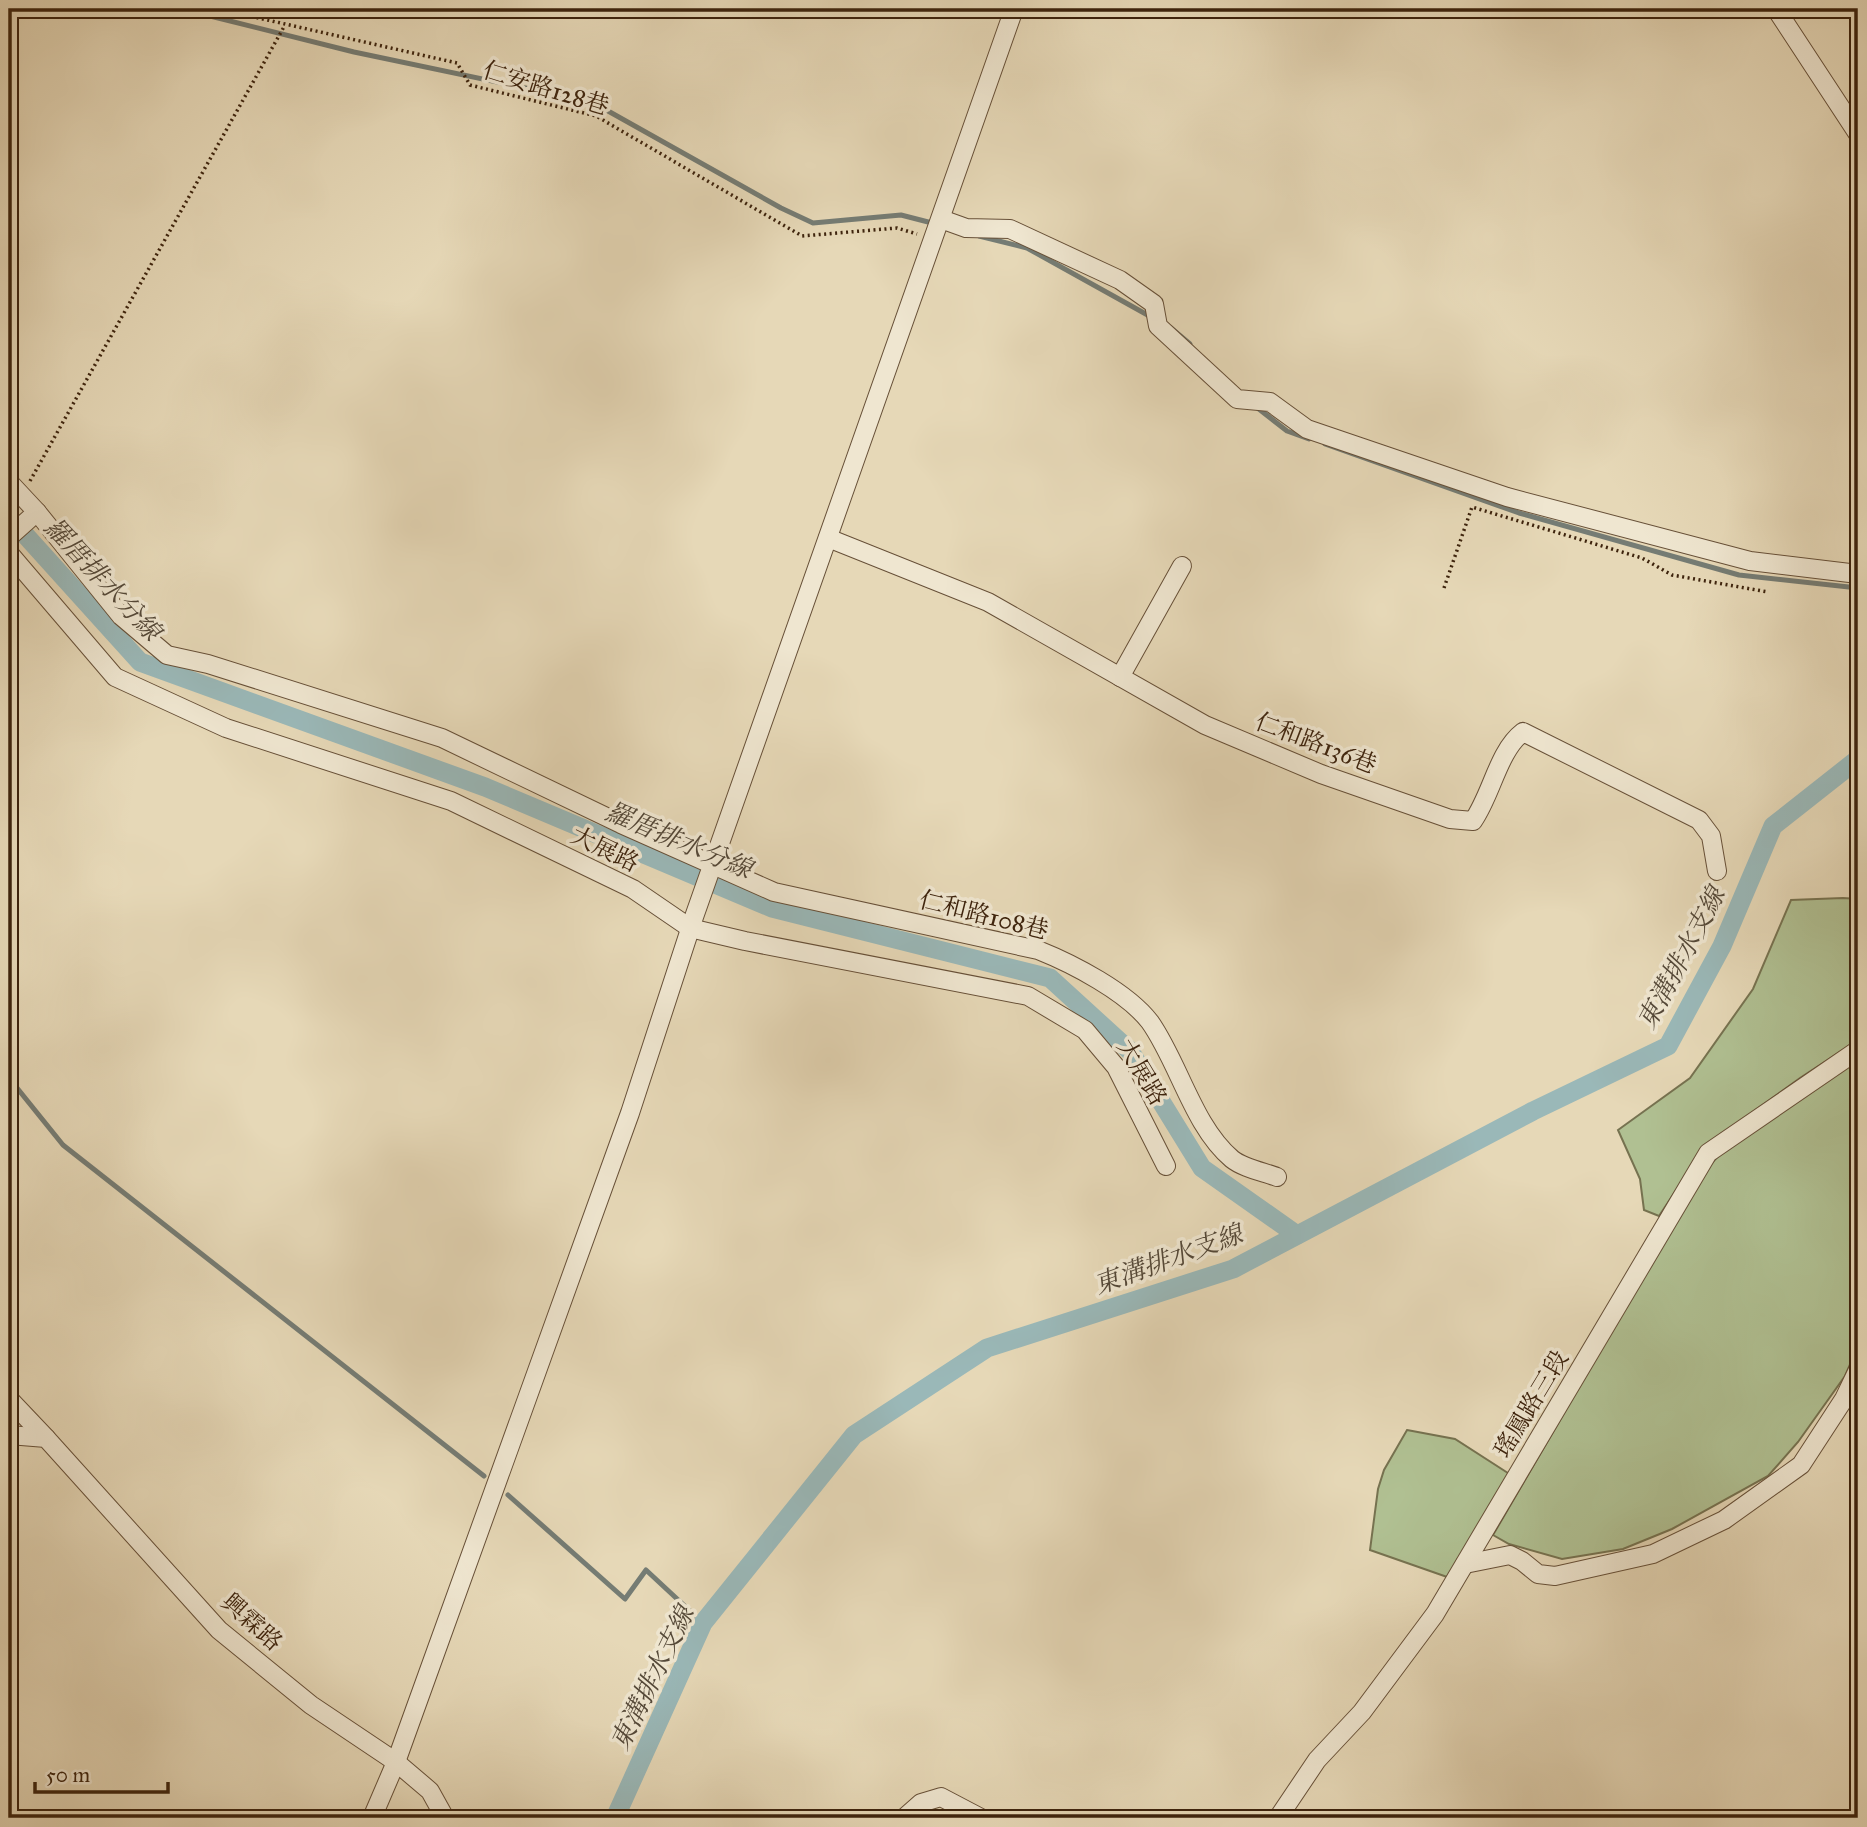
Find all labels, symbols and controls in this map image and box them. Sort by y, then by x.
street label: 仁安路128巷 [479,55,613,121]
water label: 羅厝排水分線 [38,511,170,649]
street label: 仁和路136巷 [1251,706,1381,780]
water label: 羅厝排水分線 [601,795,760,886]
street label: 大展路 [566,820,644,878]
water label: 東溝排水支線 [1630,879,1733,1034]
street label: 仁和路108巷 [916,884,1052,946]
street label: 大展路 [1111,1033,1173,1111]
water label: 東溝排水支線 [1089,1216,1250,1301]
street label: 瑤鳳路三段 [1487,1345,1575,1463]
street label: 興霖路 [215,1587,289,1657]
water label: 東溝排水支線 [603,1598,702,1755]
scale bar [35,1750,168,1794]
text: 50 m [46,1762,91,1788]

